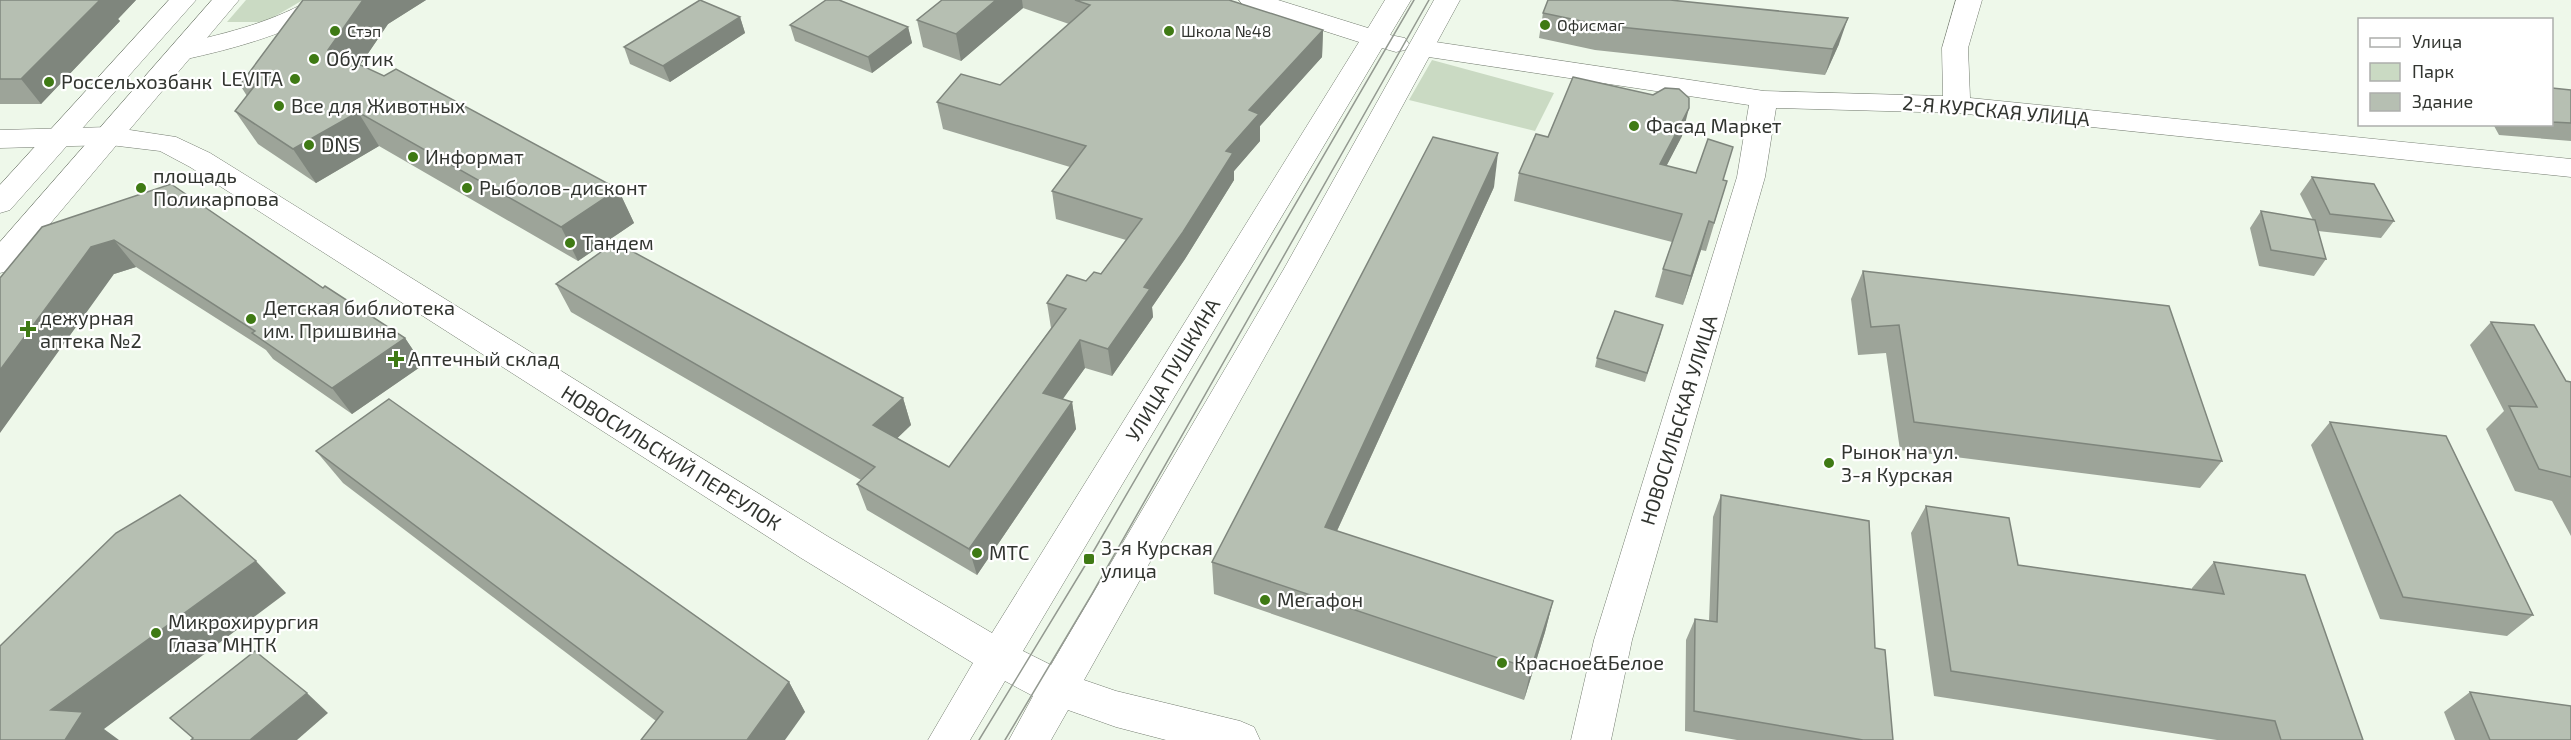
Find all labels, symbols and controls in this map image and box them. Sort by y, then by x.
place label: Офисмаг [1557,15,1625,34]
marker: Офисмаг [1538,18,1552,32]
legend [2358,18,2553,126]
place label: Стэп [347,21,381,40]
place label: Школа №48 [1181,21,1271,40]
marker: Стэп [328,24,342,38]
marker: Школа №48 [1162,24,1176,38]
text: Улица [2412,30,2462,52]
place label: Обутик [326,46,394,71]
marker: Обутик [307,52,321,66]
text: Парк [2412,60,2454,82]
place label: LEVITA [221,66,284,90]
place label: Россельхозбанк [61,69,213,93]
marker: LEVITA [288,72,302,86]
marker: Россельхозбанк [42,75,56,89]
street label: 2-Я КУРСКАЯ УЛИЦА [1901,90,2091,130]
text: Здание [2412,90,2473,112]
place label: Все для Животных [291,93,466,117]
marker: Все для Животных [272,99,286,113]
place label: Фасад Маркет [1646,113,1782,137]
marker: Фасад Маркет [1627,119,1641,133]
place label: DNS [321,132,360,156]
marker: DNS [302,138,316,152]
place label: Информат [425,144,524,168]
marker: Информат [406,150,420,164]
place label: площадь Поликарпова [153,163,279,210]
place label: Рыболов-дисконт [479,175,648,199]
marker: площадь Поликарпова [134,181,148,195]
marker: Рыболов-дисконт [460,181,474,195]
place label: Тандем [582,230,654,254]
marker: Тандем [563,236,577,250]
street label: УЛИЦА ПУШКИНА [1120,293,1225,445]
place label: Детская библиотека им. Пришвина [263,295,455,342]
place label: дежурная аптека №2 [40,305,142,352]
street label: НОВОСИЛЬСКАЯ УЛИЦА [1635,311,1722,528]
marker: Детская библиотека им. Пришвина [244,312,258,326]
marker: дежурная аптека №2 [21,322,35,336]
place label: Аптечный склад [408,346,560,370]
marker: Аптечный склад [389,352,403,366]
street label: НОВОСИЛЬСКИЙ ПЕРЕУЛОК [557,380,786,535]
place label: Рынок на ул. 3-я Курская [1841,439,1958,487]
marker: Рынок на ул. 3-я Курская [1822,456,1836,470]
place label: 3-я Курская улица [1101,535,1213,583]
place label: МТС [989,540,1029,564]
marker: МТС [970,546,984,560]
marker: 3-я Курская улица [1082,552,1096,566]
place label: Мегафон [1277,587,1363,611]
marker: Мегафон [1258,593,1272,607]
place label: Микрохирургия Глаза МНТК [168,609,319,656]
marker: Микрохирургия Глаза МНТК [149,626,163,640]
place label: Красное&Белое [1514,650,1664,674]
marker: Красное&Белое [1495,656,1509,670]

